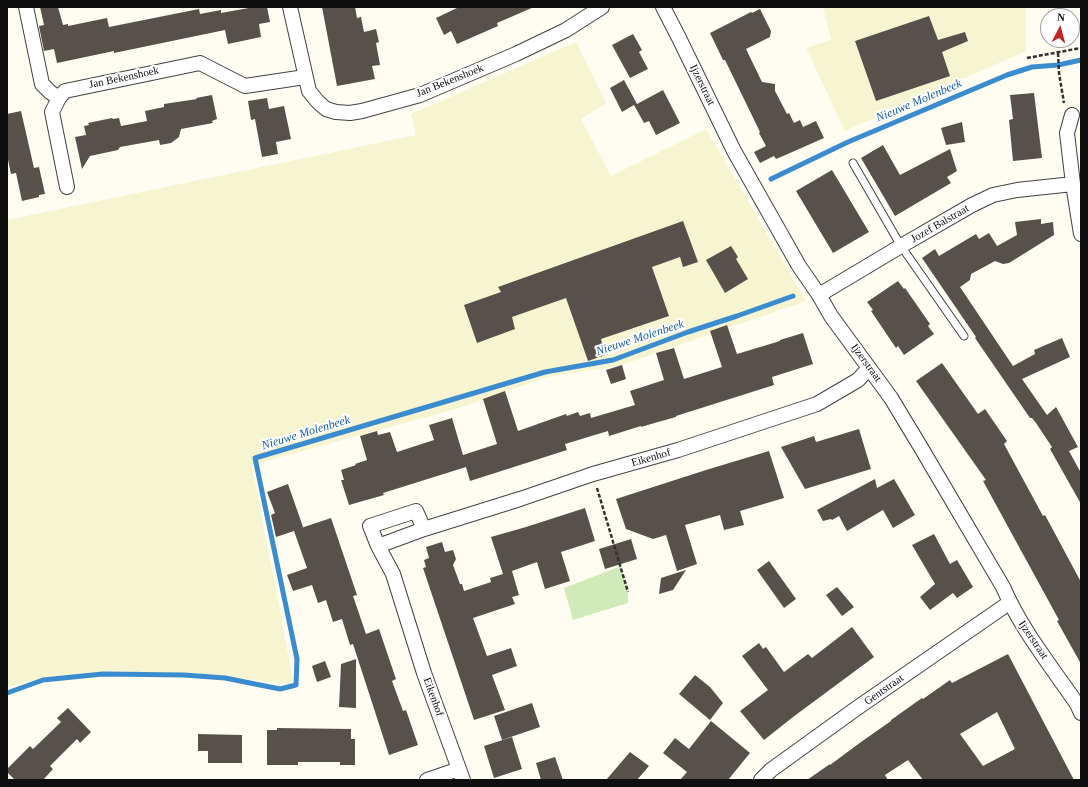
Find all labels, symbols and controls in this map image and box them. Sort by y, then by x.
north arrow [1040,8,1080,48]
text: N [1057,11,1066,23]
street label: Jan Bekenshoek [415,62,485,100]
street label: Ijzerstraat [686,62,718,108]
street label: Jan Bekenshoek [88,64,160,92]
water label: Nieuwe Molenbeek [874,76,964,126]
street label: Jozef Balstraat [909,202,971,246]
water label: Nieuwe Molenbeek [594,317,686,359]
street label: Ijzerstraat [848,341,884,385]
water label: Nieuwe Molenbeek [260,413,352,453]
street label: Eikenhof [630,446,672,470]
street label: Ijzerstraat [1015,618,1051,662]
street label: Gentstraat [862,672,906,708]
street label: Eikenhof [420,676,446,718]

